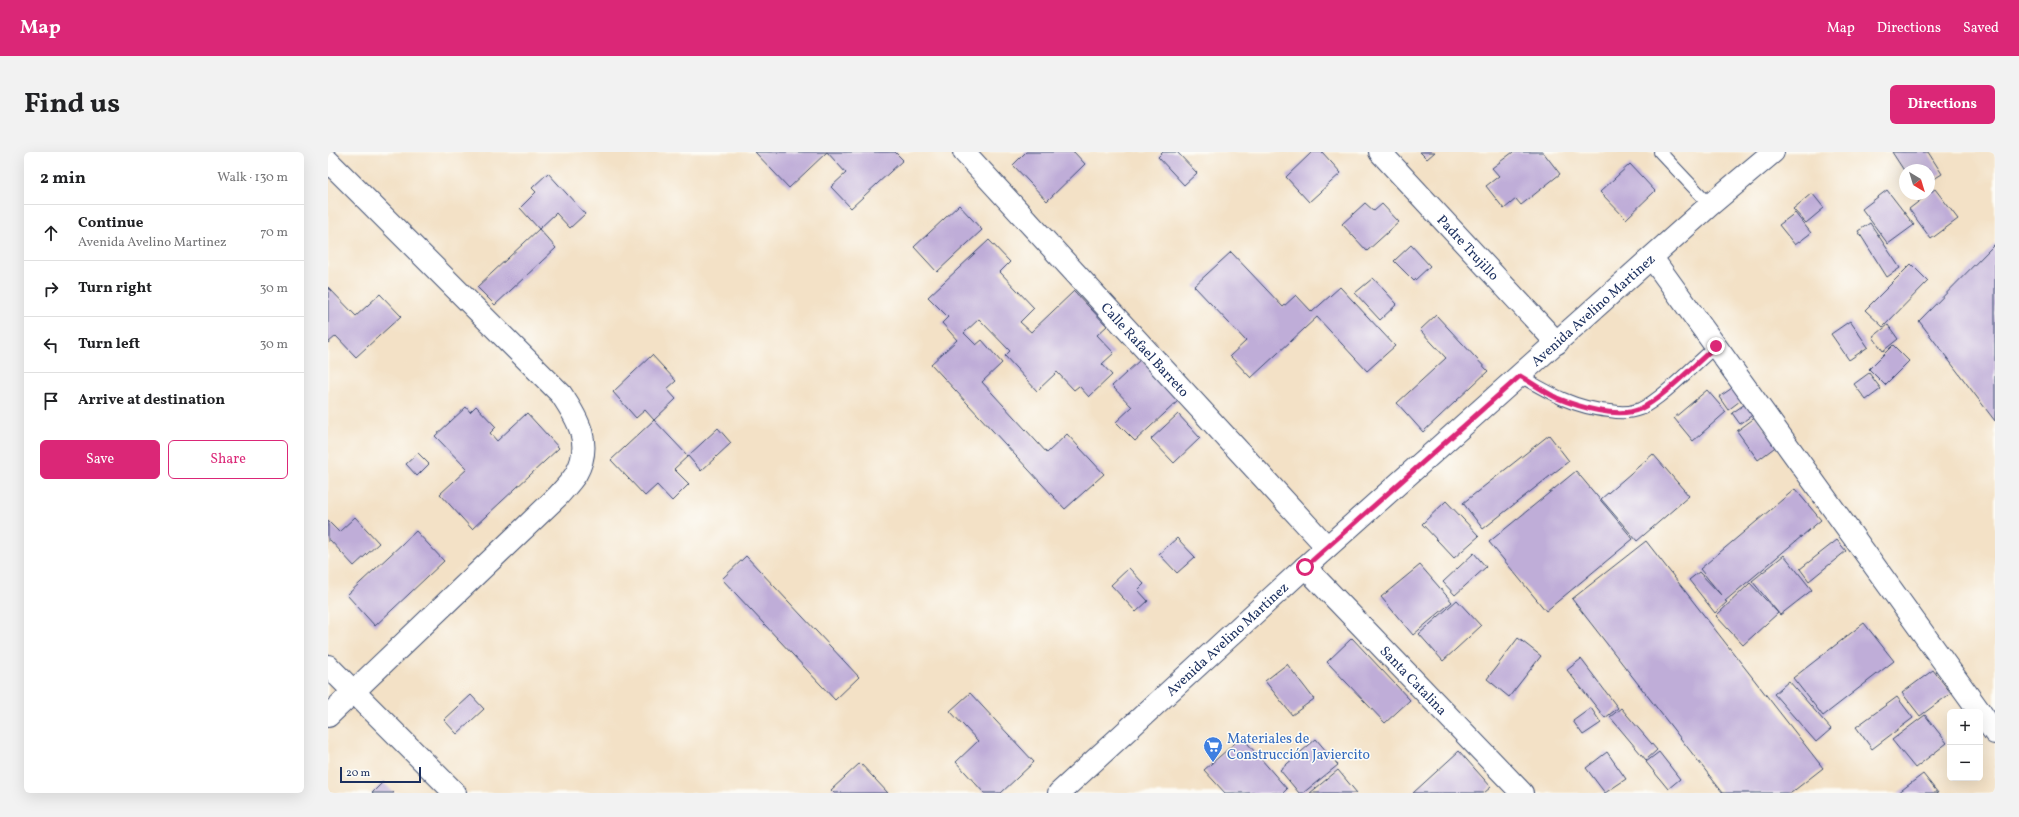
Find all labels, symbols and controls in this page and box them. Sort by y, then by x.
text: Map [20,15,61,41]
text: Map [1827,19,1855,38]
text: Directions [1877,19,1941,38]
text: Saved [1963,19,1999,38]
text: Find us [24,85,120,124]
button: Directions [1890,85,1995,124]
north arrow [1899,164,1935,200]
text: 2 min [40,167,86,190]
text: Walk · 130 m [217,169,288,187]
street label: Padre Trujillo [1432,211,1503,285]
text: Continue [78,213,143,234]
icon: ahead [40,222,62,244]
text: 70 m [260,224,288,242]
text: Avenida Avelino Martinez [78,234,227,252]
street label: Avenida Avelino Martinez [1528,250,1660,371]
icon: right [40,278,62,300]
text: Turn right [78,278,152,299]
text: 30 m [260,280,288,298]
street label: Calle Rafael Barreto [1096,299,1193,402]
icon: left [40,334,62,356]
text: Turn left [78,334,140,355]
text: 30 m [260,336,288,354]
route end [1707,337,1725,355]
icon: arrive [40,390,62,412]
text: Arrive at destination [78,390,225,411]
button: Save [40,440,160,479]
button: Share [168,440,288,479]
route start [1296,558,1314,576]
street label: Avenida Avelino Martinez [1162,579,1293,701]
street label: Santa Catalina [1375,642,1450,720]
map controls [1947,709,1983,781]
button: + [1947,709,1983,745]
place label: Materiales de Construcción Javiercito [1227,730,1370,765]
supermarket icon: Materiales de Construcción Javiercito [1202,735,1224,763]
button: − [1947,745,1983,781]
scale bar [340,765,421,784]
text: 20 m [346,766,370,781]

